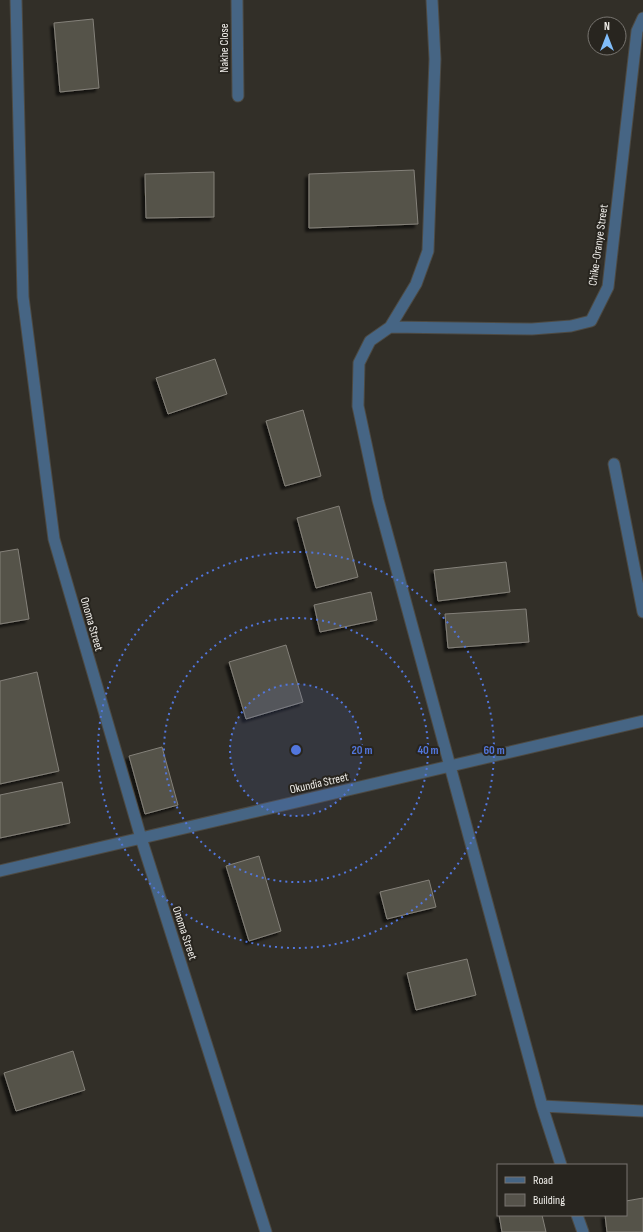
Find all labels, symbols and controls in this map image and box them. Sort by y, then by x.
north arrow [587,16,627,56]
text: N [604,20,610,33]
street label: Nakhe Close [217,23,232,73]
street label: Chike-Oranye Street [585,203,612,287]
street label: Onoma Street [77,595,106,653]
centre of rings [289,743,303,757]
text: 20 m [352,743,372,758]
text: 40 m [417,743,439,758]
text: 60 m [483,743,505,758]
street label: Okundia Street [288,769,350,798]
street label: Onoma Street [169,904,200,962]
legend [497,1164,627,1216]
text: Road [533,1173,553,1188]
text: Building [533,1193,565,1208]

